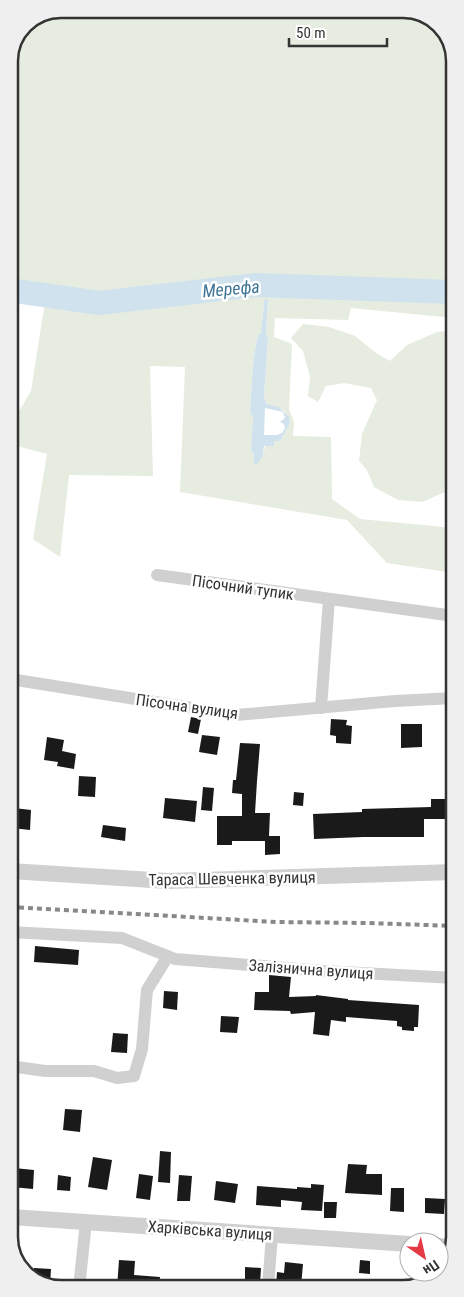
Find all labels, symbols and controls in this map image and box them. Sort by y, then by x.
scale bar [289,15,386,47]
text: 50 m [296,24,326,42]
water label: Мерефа [201,276,261,301]
street label: Пісочний тупик [191,571,295,604]
street label: Пісочна вулиця [135,690,239,723]
street label: Тараса Шевченка вулиця [148,868,316,889]
street label: Залізнична вулиця [248,956,374,983]
street label: Харківська вулиця [147,1217,273,1244]
north arrow [399,1232,449,1282]
text: Пн [420,1257,442,1279]

